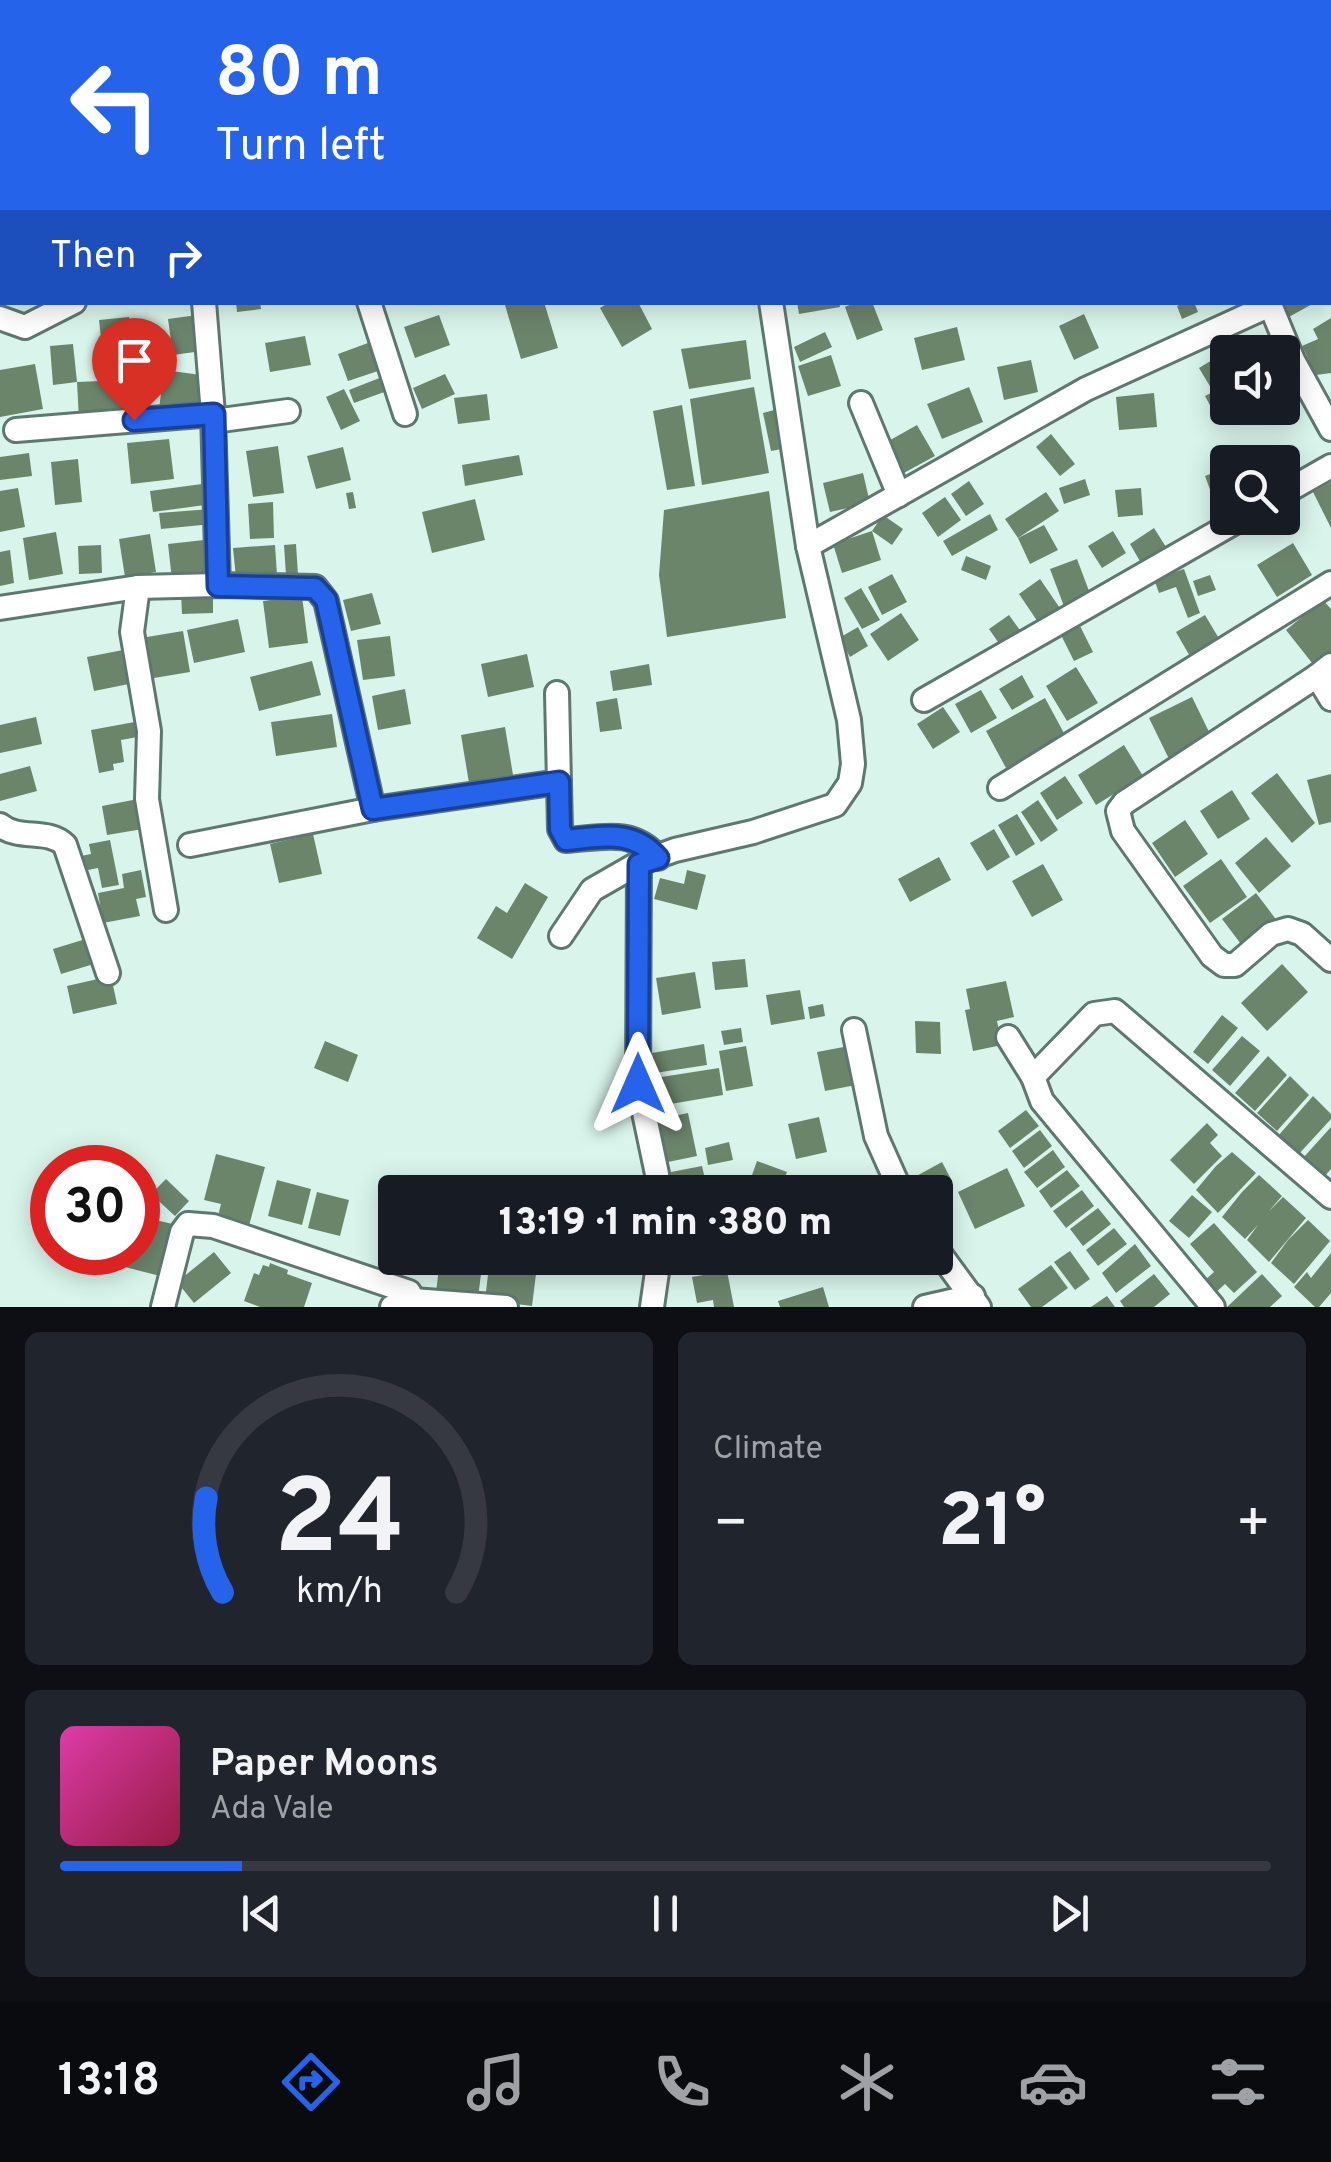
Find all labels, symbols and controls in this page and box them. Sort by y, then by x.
text: 80 m [215,32,383,121]
icon: left [50,40,180,170]
text: Turn left [215,119,386,176]
icon: right [156,230,211,285]
text: Then [50,233,136,282]
pin [92,318,177,421]
icon: arrive [107,333,162,388]
map controls [1210,335,1300,535]
button: sound [1210,335,1300,425]
button: search [1210,445,1300,535]
position arrow [586,1032,690,1136]
speed limit sign: 30 [30,1145,160,1275]
text: 13:19 · 1 min · 380 m [499,1200,832,1249]
text: Climate [713,1430,823,1470]
text: 24 [274,1458,404,1590]
text: 21° [938,1478,1046,1573]
text: − [713,1491,748,1561]
text: + [1236,1491,1271,1561]
text: km/h [296,1570,382,1616]
text: Paper Moons [210,1741,439,1790]
text: Ada Vale [210,1790,334,1830]
icon: previous [234,1886,289,1941]
icon: pause [638,1886,693,1941]
icon: next [1042,1886,1097,1941]
icon: directions [276,2047,346,2117]
icon: music [461,2047,531,2117]
icon: phone [647,2047,717,2117]
icon: climate [832,2047,902,2117]
icon: car [1018,2047,1088,2117]
icon: filters [1203,2047,1273,2117]
text: 13:18 [58,2054,160,2111]

